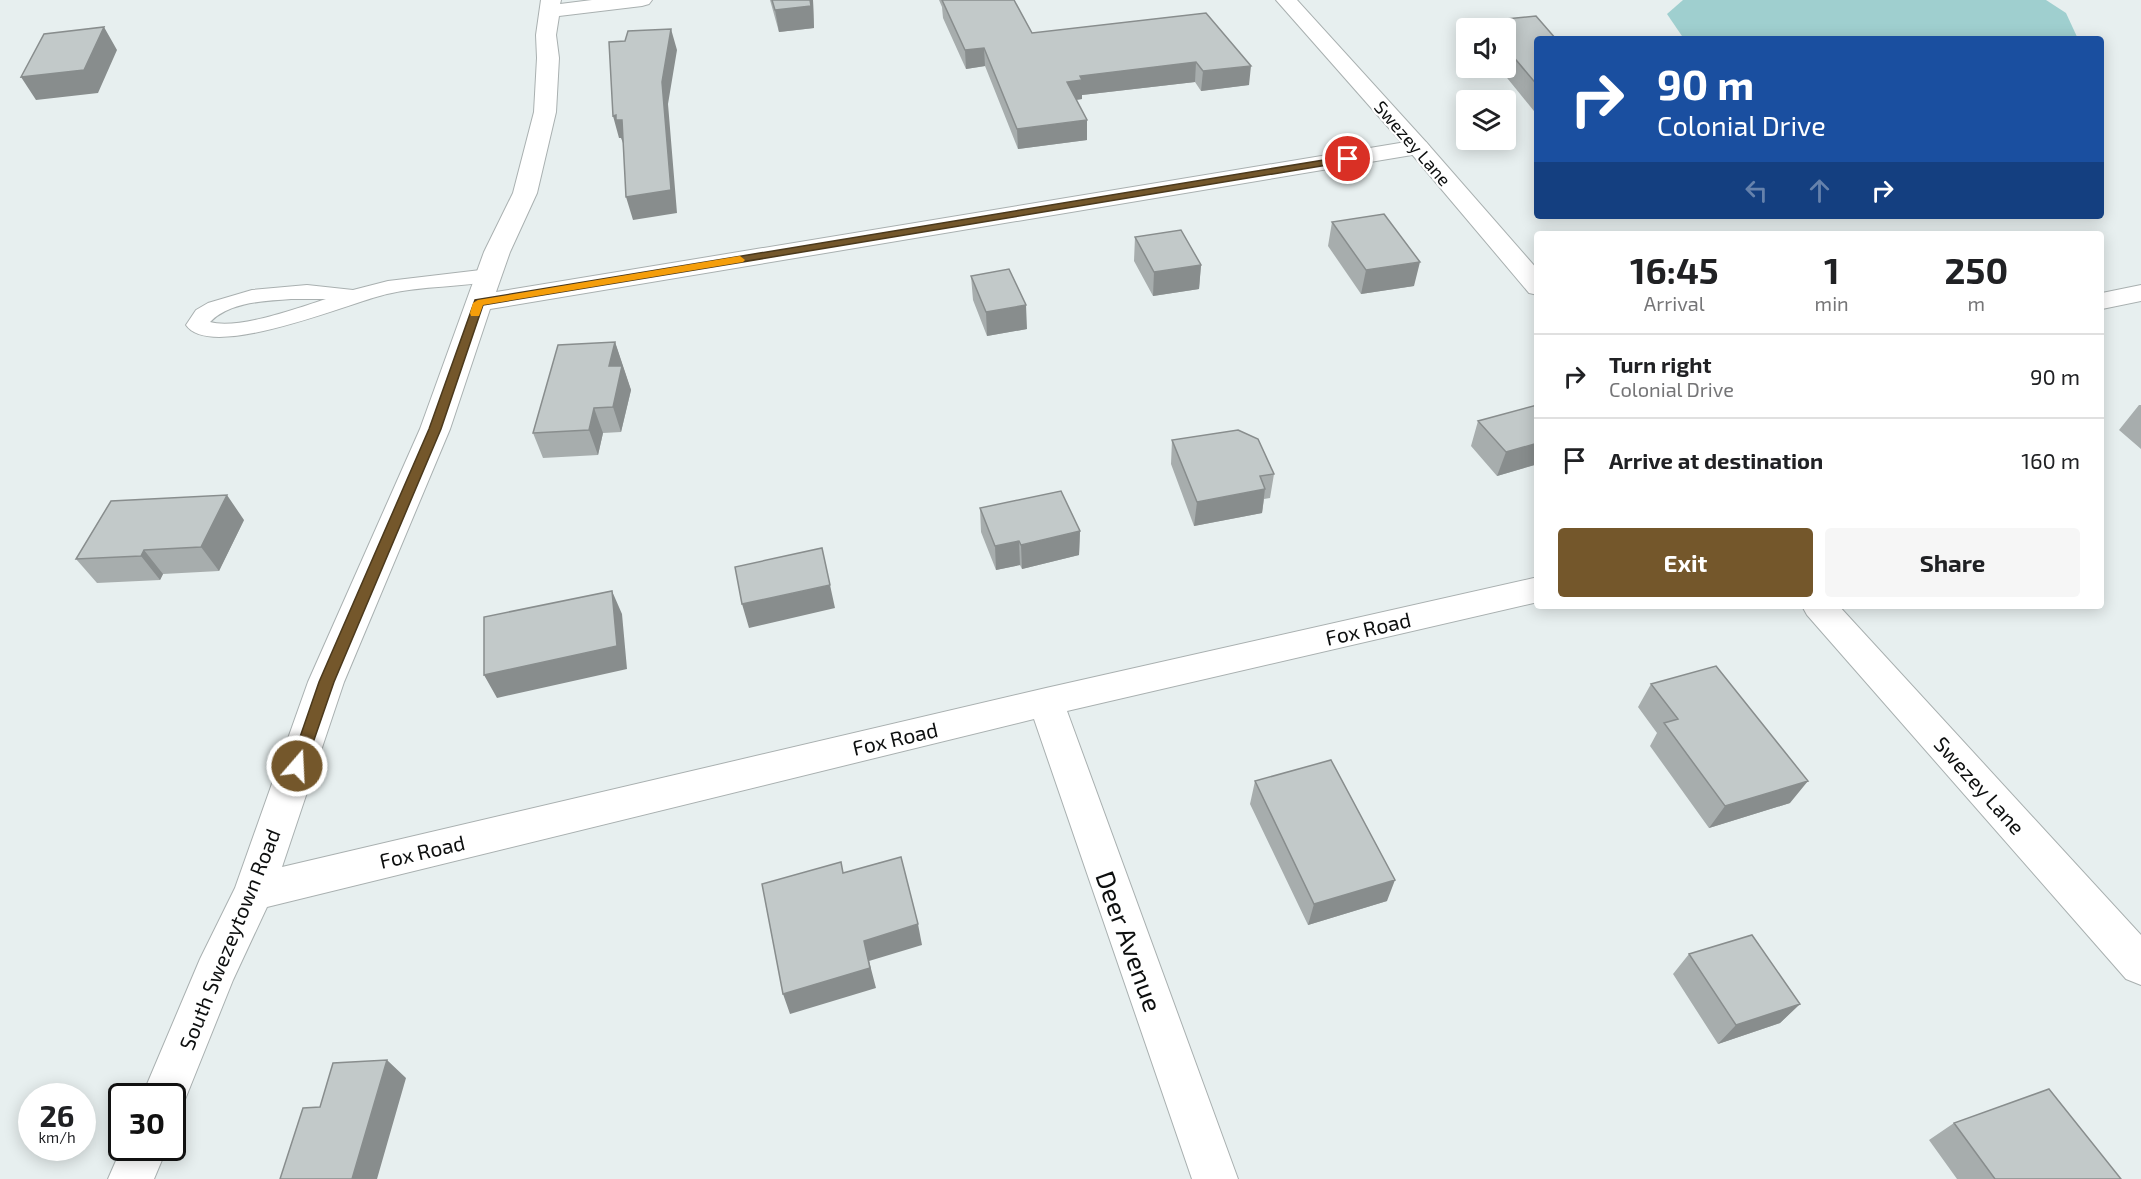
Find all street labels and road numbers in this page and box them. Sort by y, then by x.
street label: Swezey Lane [1370,96,1456,190]
street label: Fox Road [1323,606,1413,650]
street label: Fox Road [850,716,940,760]
street label: Swezey Lane [1929,731,2031,839]
street label: South Swezeytown Road [173,825,285,1053]
street label: Fox Road [377,829,467,873]
street label: Deer Avenue [1090,866,1170,1016]

